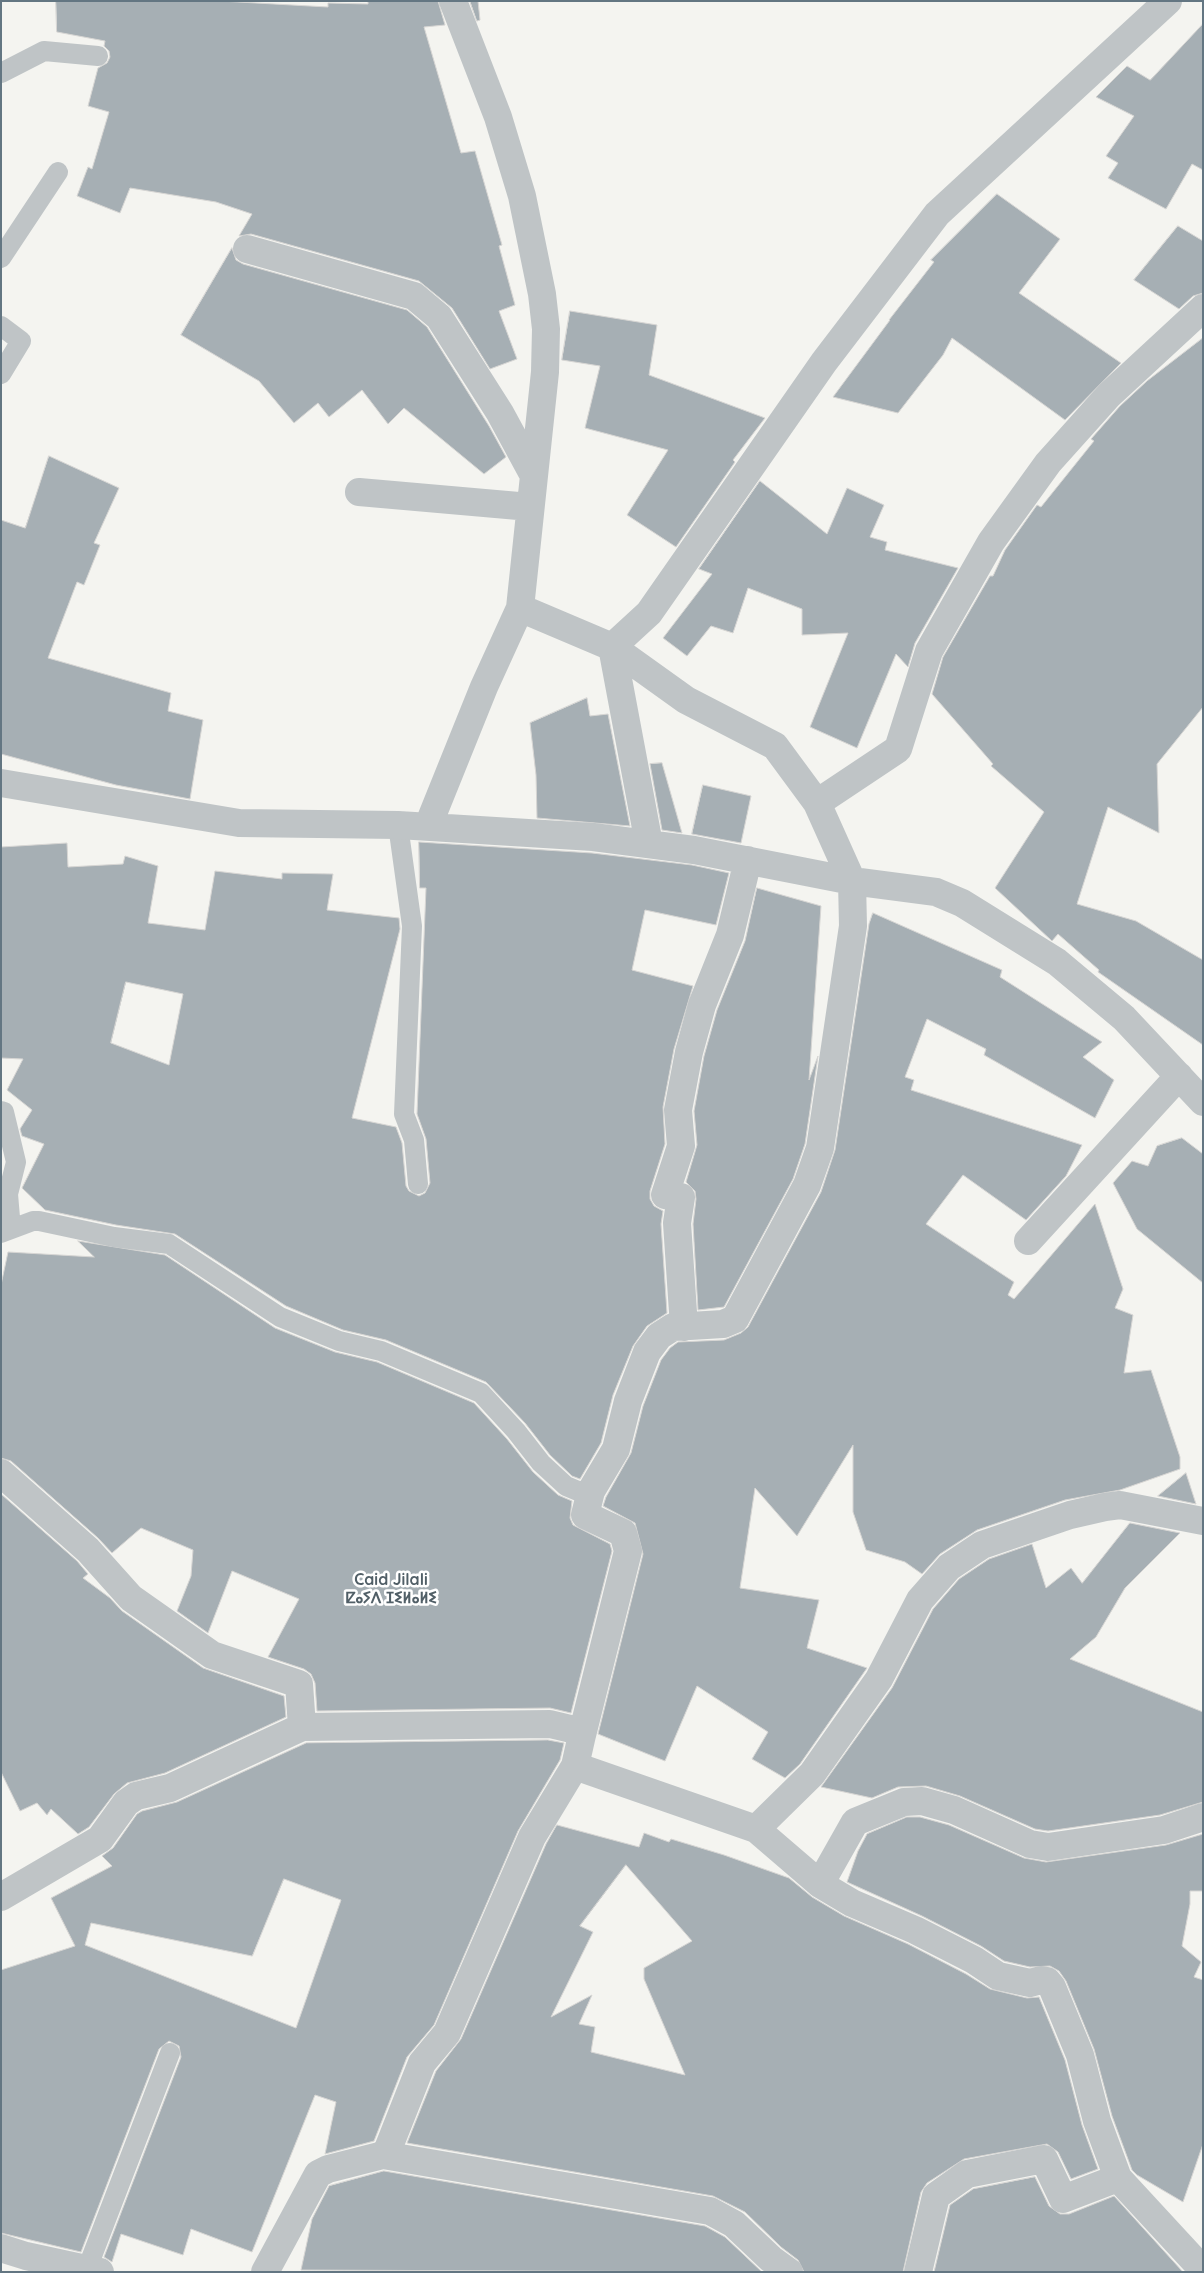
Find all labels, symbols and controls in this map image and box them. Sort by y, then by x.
district label: Caid Jilali ⵇⴰⵢⴷ ⵊⵉⵍⴰⵍⵉ [345,1570,437,1608]

